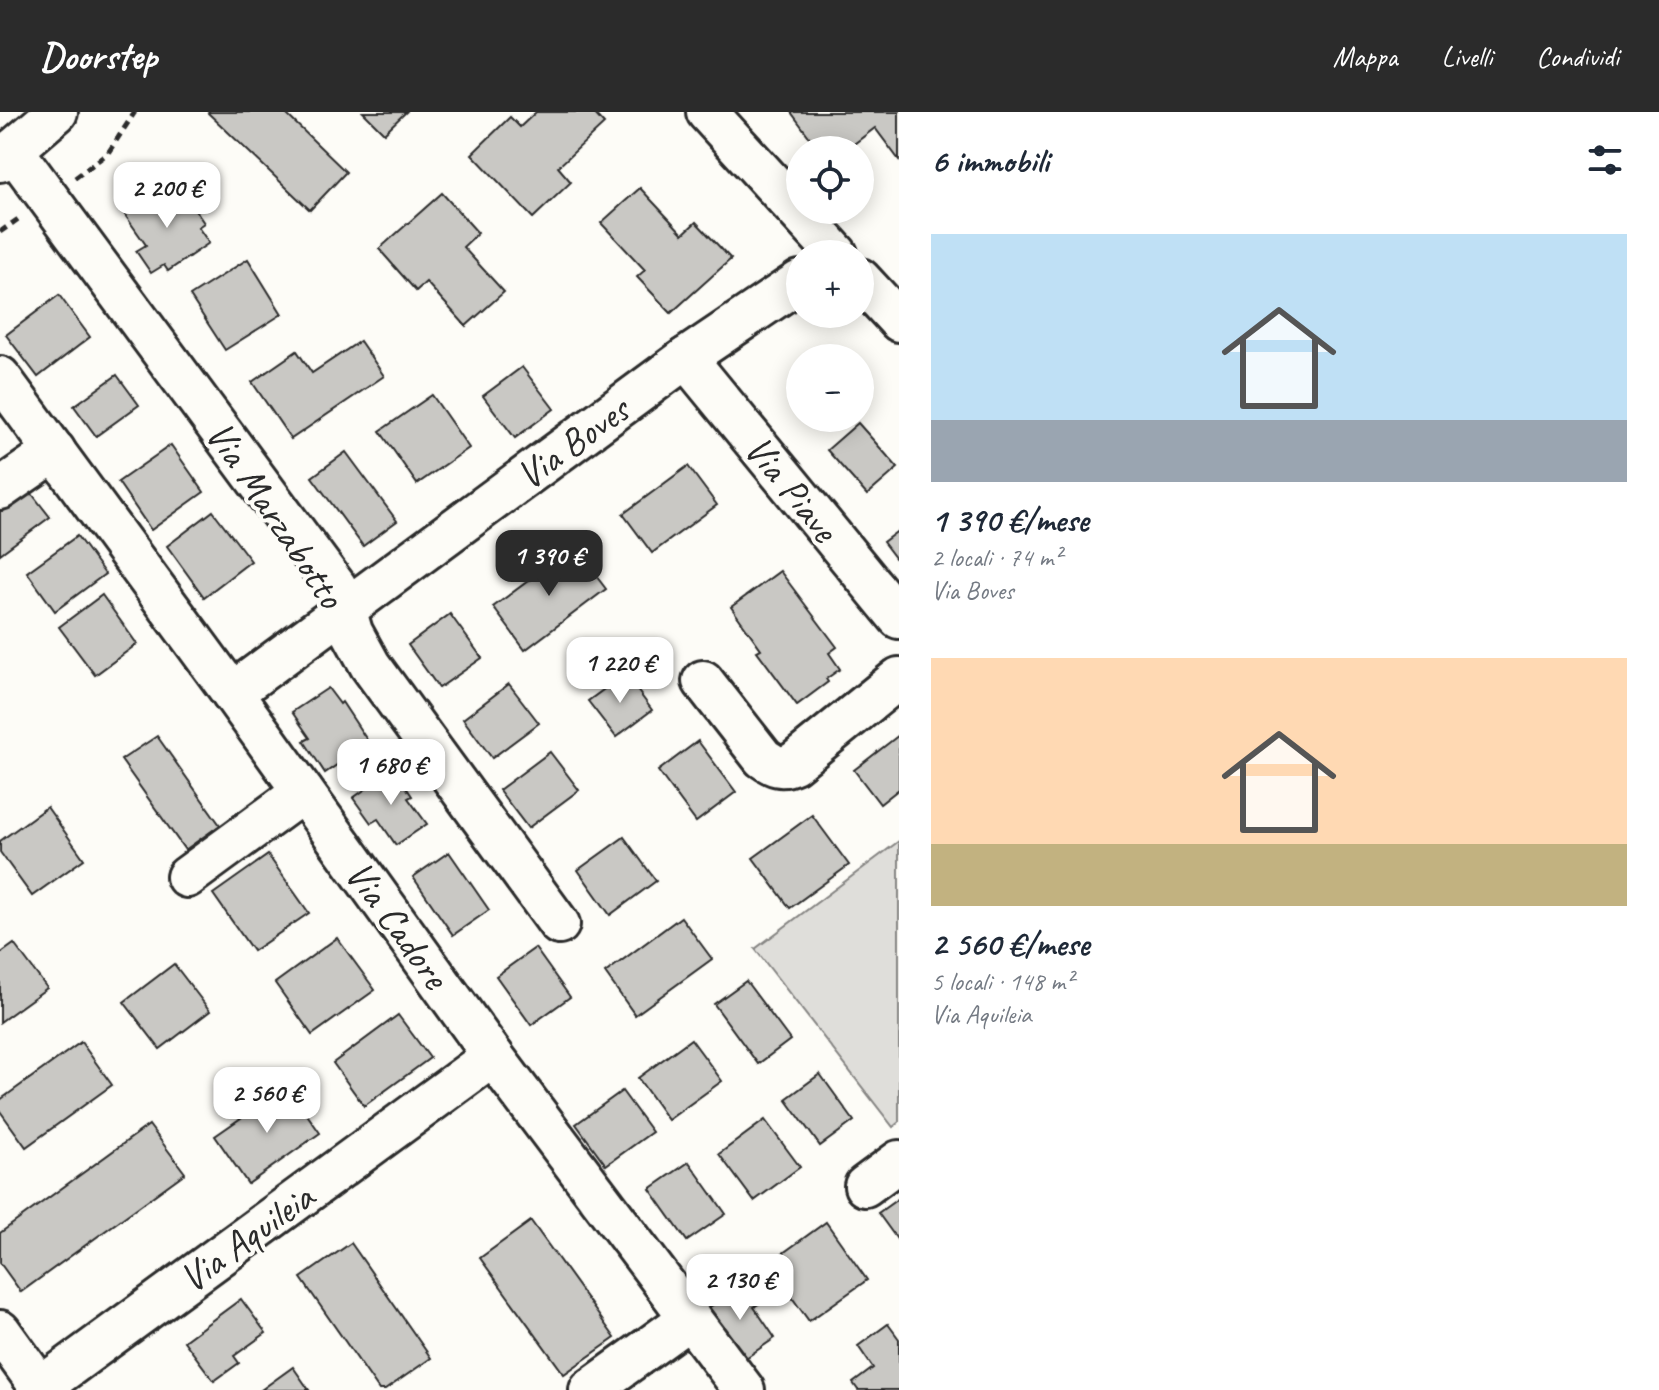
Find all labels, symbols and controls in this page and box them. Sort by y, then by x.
text: Doorstep [40,33,157,80]
text: Mappa [1333,39,1398,74]
text: Livelli [1442,39,1492,74]
text: Condividi [1536,39,1619,74]
map controls [786,136,874,432]
button: locate [786,136,874,224]
icon: filters [1583,138,1627,182]
text: 6 immobili [931,139,1049,182]
pin: 2 200 € [93,162,241,230]
text: 2 200 € [131,171,203,204]
button: + [786,240,874,328]
icon: home [1207,286,1351,430]
button: − [786,344,874,432]
street label: Via Boves [506,383,641,500]
street label: Via Marzabotto [194,412,357,619]
street label: Via Piave [733,425,851,554]
text: 1 390 €/mese [931,498,1089,541]
pin: 1 390 € [475,530,623,598]
text: 1 390 € [514,539,584,572]
text: 2 locali · 74 m² [931,541,1061,574]
text: Via Boves [931,574,1014,607]
pin: 1 220 € [546,637,694,705]
text: 1 220 € [584,646,656,679]
icon: home [1207,710,1351,854]
pin: 1 680 € [317,739,465,807]
text: 1 680 € [355,748,427,781]
street label: Via Cadore [334,851,462,1001]
text: 2 560 €/mese [931,922,1089,965]
text: 5 locali · 148 m² [931,965,1073,998]
text: Via Aquileia [931,998,1031,1031]
pin: 2 560 € [193,1067,341,1135]
text: 2 560 € [231,1076,303,1109]
street label: Via Aquileia [169,1171,326,1303]
pin: 2 130 € [666,1254,814,1322]
text: 2 130 € [704,1263,776,1296]

